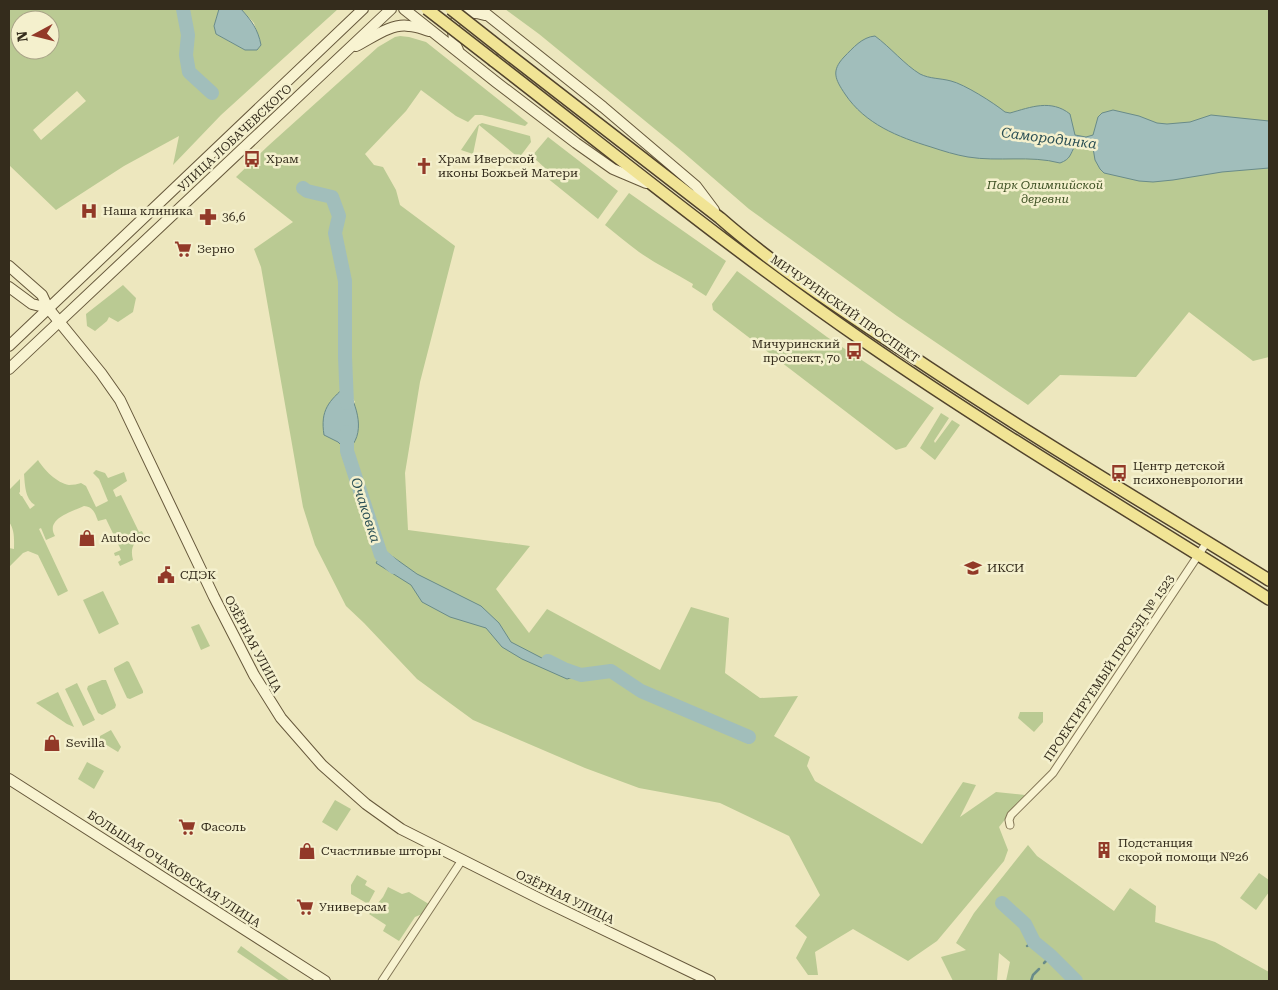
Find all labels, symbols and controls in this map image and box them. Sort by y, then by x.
north arrow [10,10,60,60]
text: N [13,30,31,43]
street label: УЛИЦА ЛОБАЧЕВСКОГО [175,82,295,194]
water label: Самородинка [1000,124,1098,152]
bus stop icon: Храм [242,149,262,169]
place label: Храм [266,152,299,166]
place label: Храм Иверской иконы Божьей Матери [438,152,578,180]
church icon: Храм Иверской иконы Божьей Матери [414,156,434,176]
park label: Парк Олимпийской деревни [986,178,1103,206]
hospital icon: Наша клиника [79,201,99,221]
place label: Наша клиника [103,204,193,218]
pharmacy icon: 36,6 [198,207,218,227]
place label: 36,6 [222,210,246,224]
supermarket icon: Зерно [173,239,193,259]
place label: Зерно [197,242,235,256]
street label: МИЧУРИНСКИЙ ПРОСПЕКТ [768,252,922,366]
place label: Мичуринский проспект, 70 [752,337,840,365]
bus stop icon: Мичуринский проспект, 70 [844,341,864,361]
place label: Центр детской психоневрологии [1133,459,1243,487]
bus stop icon: Центр детской психоневрологии [1109,463,1129,483]
water label: Очаковка [348,475,384,545]
shop icon: Autodoc [77,528,97,548]
place label: Autodoc [101,531,151,545]
school or university icon: ИКСИ [963,558,983,578]
place label: ИКСИ [987,561,1024,575]
public building icon: СДЭК [156,565,176,585]
place label: СДЭК [180,568,216,582]
street label: ПРОЕКТИРУЕМЫЙ ПРОЕЗД № 1523 [1041,572,1177,764]
street label: ОЗЁРНАЯ УЛИЦА [221,593,285,695]
shop icon: Sevilla [42,733,62,753]
place label: Sevilla [66,736,105,750]
street label: БОЛЬШАЯ ОЧАКОВСКАЯ УЛИЦА [85,808,264,931]
supermarket icon: Фасоль [177,817,197,837]
place label: Фасоль [201,820,247,834]
place label: Подстанция скорой помощи №26 [1118,836,1249,864]
building icon: Подстанция скорой помощи №26 [1094,840,1114,860]
shop icon: Счастливые шторы [297,841,317,861]
place label: Счастливые шторы [321,844,441,858]
street label: ОЗЁРНАЯ УЛИЦА [513,867,617,927]
supermarket icon: Универсам [295,897,315,917]
place label: Универсам [319,900,387,914]

